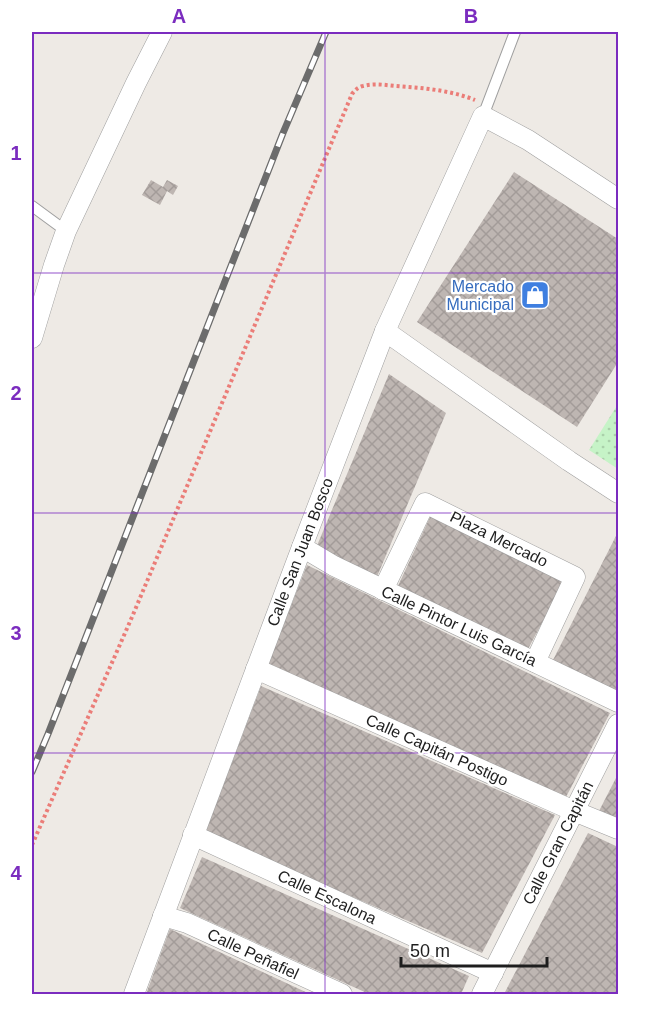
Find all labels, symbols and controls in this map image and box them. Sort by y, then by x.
text: A [172,5,186,27]
text: B [464,5,478,27]
text: 1 [10,142,22,164]
place label: Mercado Municipal [446,278,514,313]
shop icon: Mercado Municipal [519,279,551,311]
text: 2 [10,382,22,404]
street label: Calle San Juan Bosco [264,475,336,629]
street label: Plaza Mercado [447,508,551,570]
street label: Calle Pintor Luis García [379,583,539,669]
text: 3 [10,622,22,644]
street label: Calle Capitán Postigo [363,711,511,789]
street label: Calle Gran Capitán [520,779,596,907]
text: 4 [10,862,22,884]
street label: Calle Escalona [275,867,379,927]
street label: Calle Peñafiel [205,925,301,983]
scale bar [401,930,546,968]
text: 50 m [410,941,450,961]

